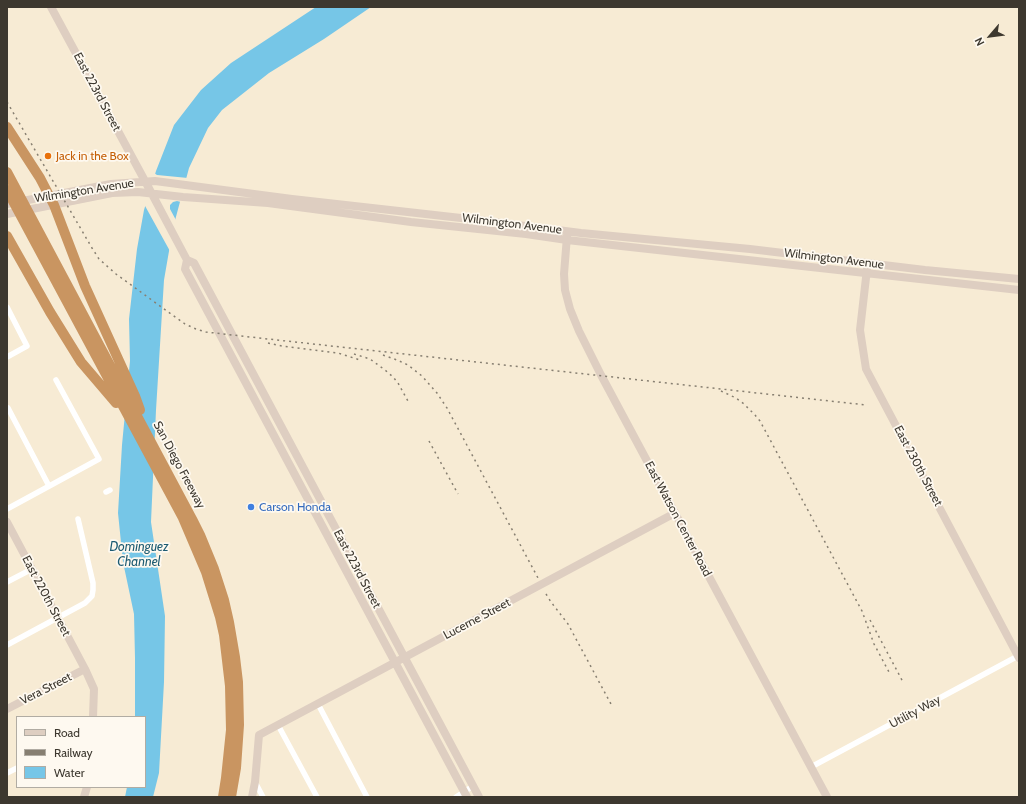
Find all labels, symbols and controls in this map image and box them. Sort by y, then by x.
north arrow [970,16,1010,56]
text: N [971,35,987,48]
street label: East 223rd Street [70,50,124,134]
place label: Jack in the Box [56,149,129,163]
marker: Jack in the Box [43,151,53,161]
street label: Wilmington Avenue [33,176,135,206]
street label: Wilmington Avenue [461,211,563,237]
street label: Wilmington Avenue [783,246,885,272]
street label: San Diego Freeway [150,419,208,511]
street label: East 230th Street [891,423,945,509]
street label: East Watson Center Road [642,459,714,579]
place label: Carson Honda [259,500,331,514]
marker: Carson Honda [246,502,256,512]
street label: East 223rd Street [330,527,384,611]
water label: Dominguez Channel [109,539,169,570]
street label: East 220th Street [19,553,73,639]
street label: Lucerne Street [441,595,513,643]
street label: Vera Street [18,670,74,708]
street label: Utility Way [887,693,943,731]
legend [16,716,146,788]
text: Road [54,725,80,740]
text: Railway [54,745,92,760]
text: Water [54,765,84,780]

